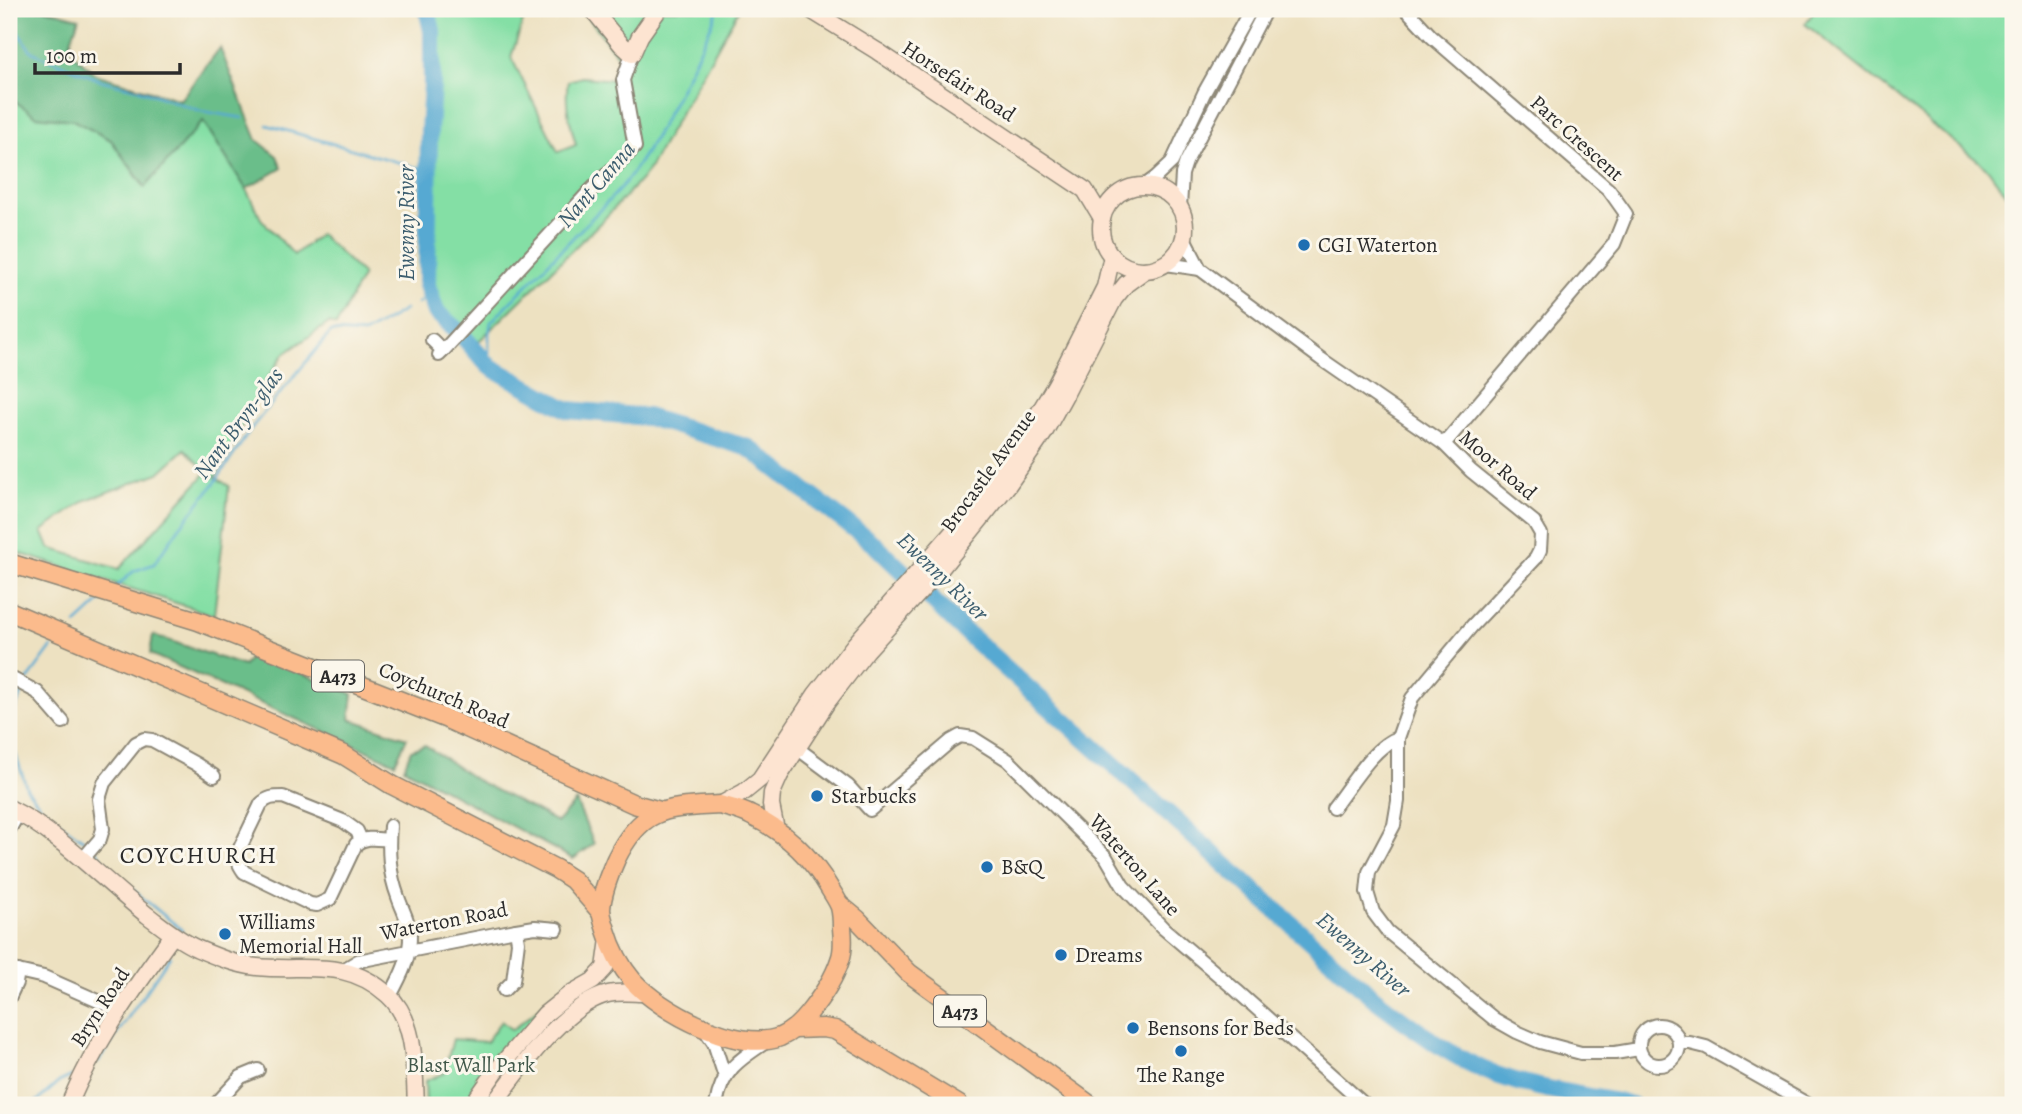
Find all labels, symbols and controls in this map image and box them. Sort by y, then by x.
scale bar [35,32,180,76]
street label: Horsefair Road [897,34,1022,129]
text: 100 m [46,42,97,70]
street label: Parc Crescent [1524,89,1630,187]
water label: Nant Canna [550,134,643,234]
water label: Ewenny River [391,164,422,281]
place label: CGI Waterton [1318,231,1438,259]
marker: CGI Waterton [1296,237,1312,253]
water label: Nant Bryn-glas [186,361,291,485]
street label: Brocastle Avenue [934,404,1042,538]
street label: Moor Road [1453,424,1543,507]
water label: Ewenny River [890,525,996,629]
street label: Coychurch Road [374,655,514,735]
road number: A473 [312,660,364,692]
place label: Starbucks [831,782,917,810]
marker: Starbucks [809,788,825,804]
street label: Waterton Lane [1082,807,1187,922]
district label: COYCHURCH [120,839,278,871]
place label: B&Q [1001,853,1045,881]
marker: B&Q [979,859,995,875]
street label: Waterton Road [377,895,511,947]
water label: Ewenny River [1310,905,1418,1005]
place label: Williams Memorial Hall [238,908,362,960]
marker: Williams Memorial Hall [217,926,233,942]
place label: Dreams [1075,941,1143,969]
marker: Dreams [1053,947,1069,963]
street label: Bryn Road [64,961,136,1052]
road number: A473 [934,995,986,1026]
place label: Bensons for Beds [1147,1014,1294,1042]
marker: Bensons for Beds [1125,1020,1141,1036]
marker: The Range [1173,1043,1189,1059]
park label: Blast Wall Park [407,1051,536,1079]
place label: The Range [1137,1061,1225,1089]

